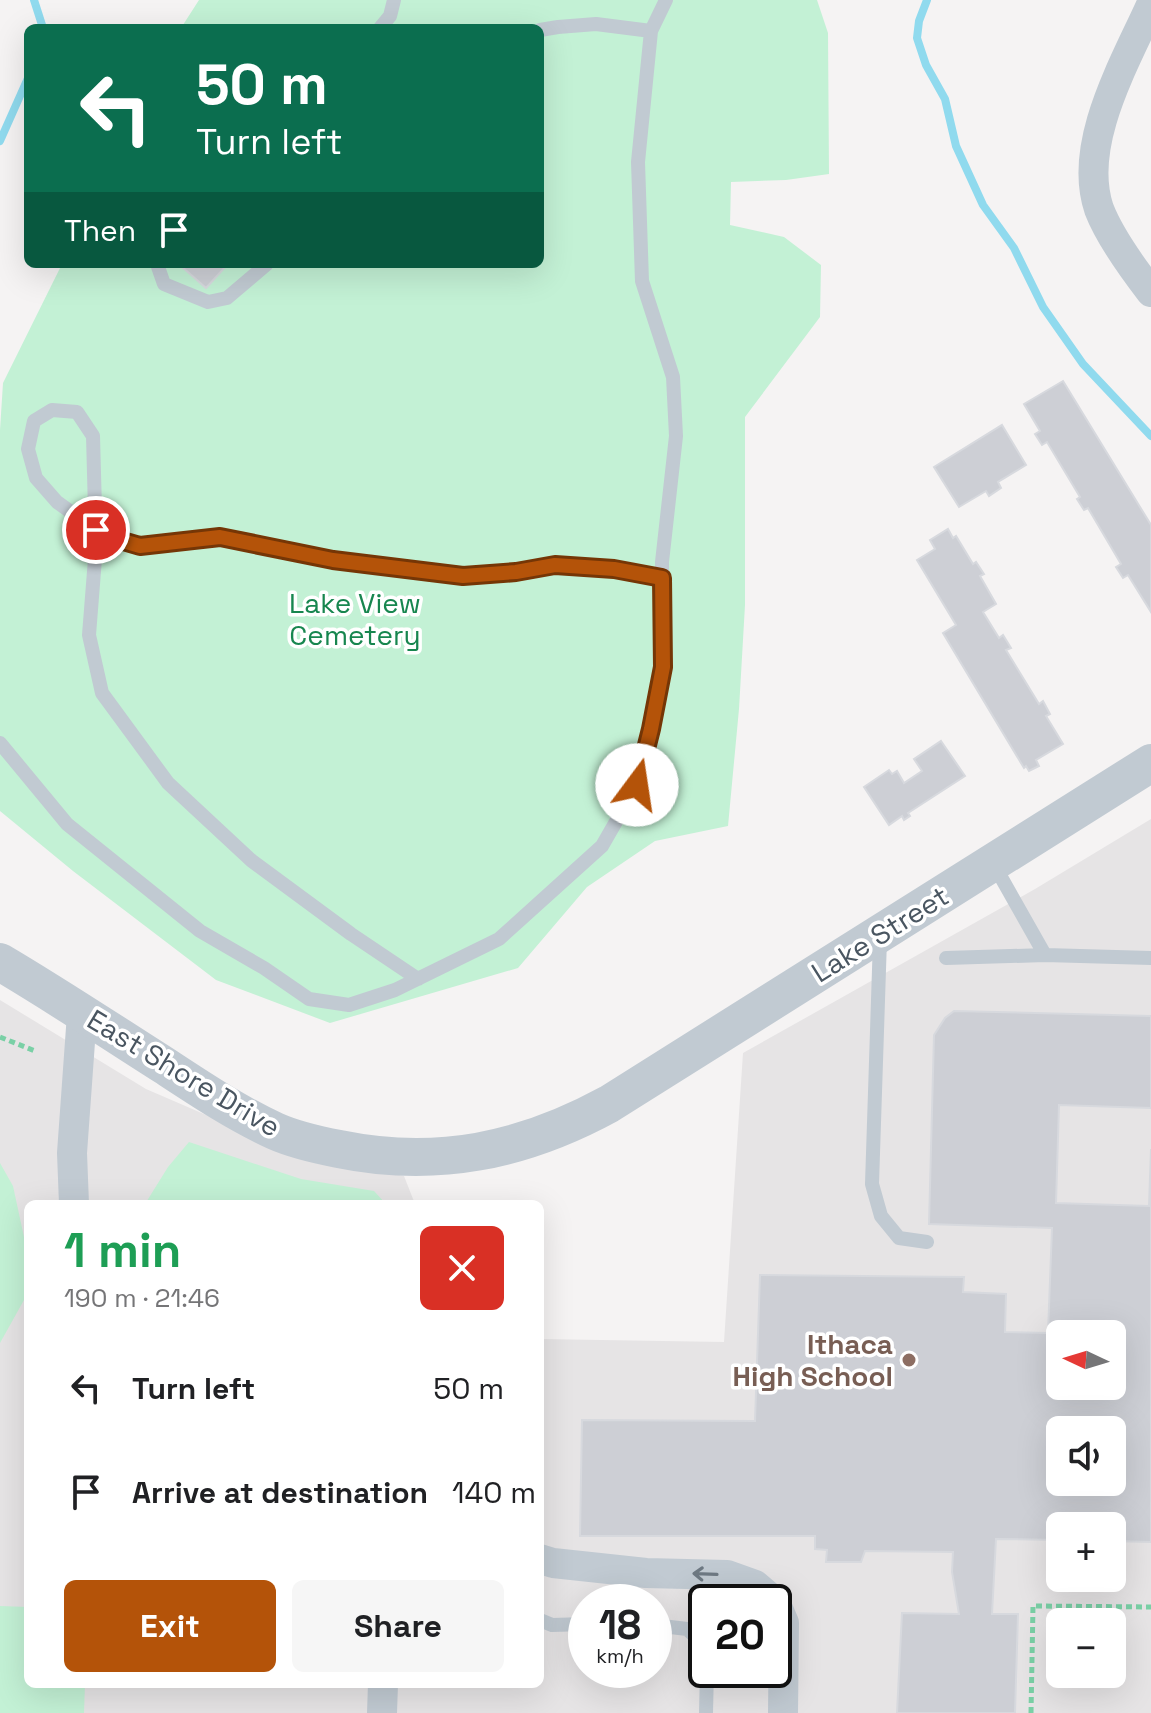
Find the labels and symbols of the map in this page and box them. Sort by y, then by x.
pin [62,496,130,564]
park label: Lake View Cemetery [289,585,421,653]
position arrow [595,743,679,827]
street label: Lake Street [805,878,955,990]
street label: East Shore Drive [81,1001,287,1145]
north arrow [1046,1320,1126,1400]
place label: Ithaca High School [733,1326,893,1394]
marker: Ithaca High School [900,1351,918,1369]
one-way arrow [692,1567,719,1582]
speed limit sign: 20 [688,1584,792,1688]

